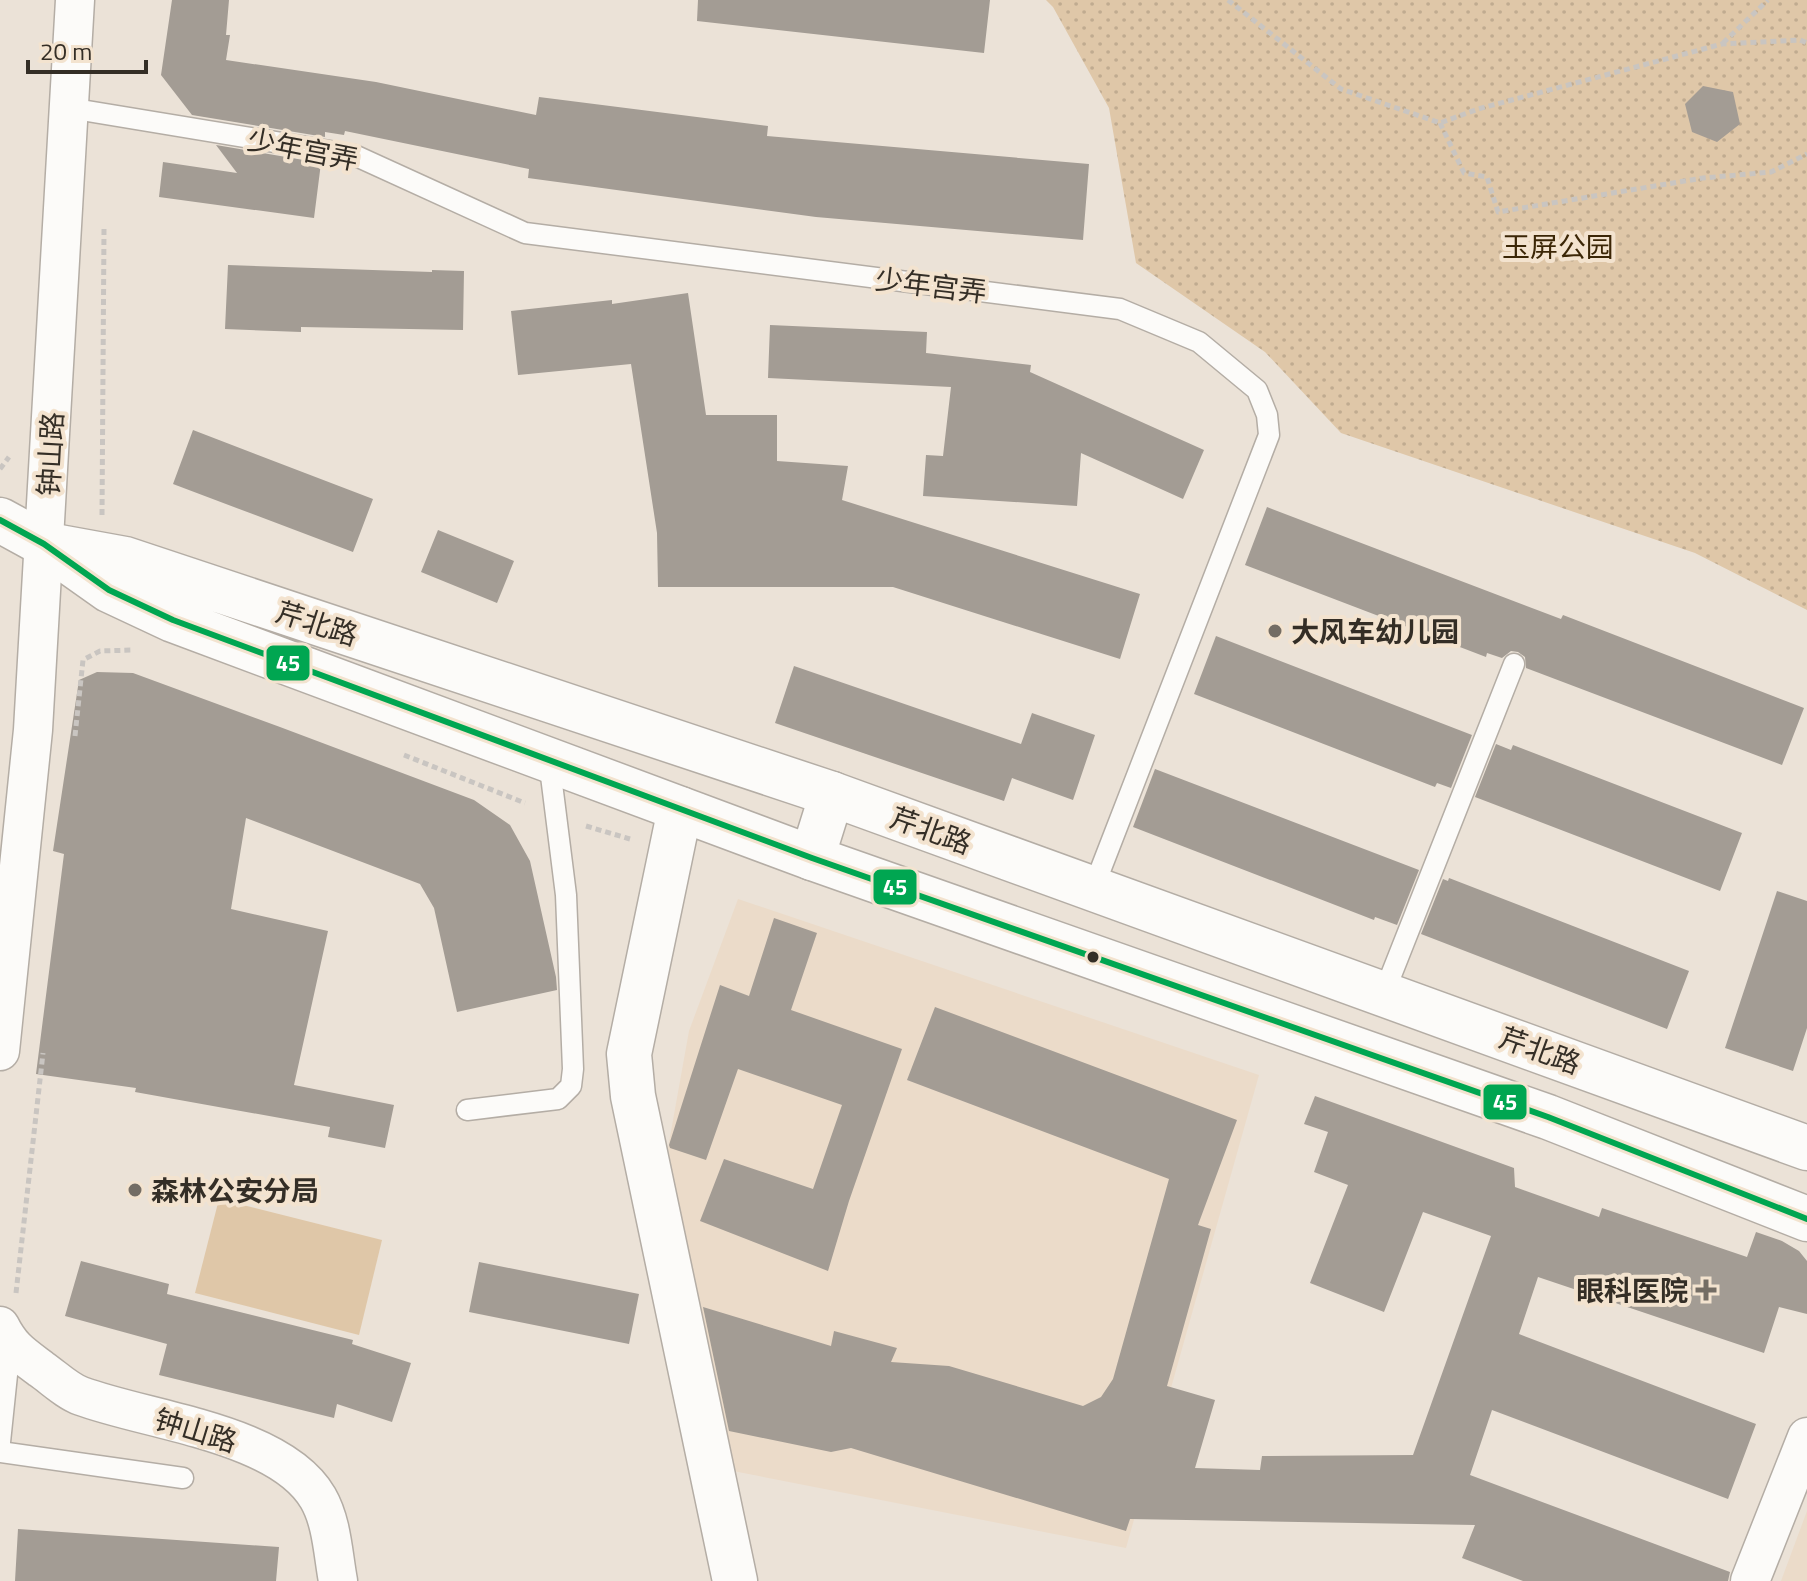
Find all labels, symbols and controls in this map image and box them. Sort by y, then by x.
scale bar [28,24,146,74]
text: 20 m [40,33,92,69]
street label: 少年宫弄 [244,117,362,181]
park label: 玉屏公园 [1502,225,1614,268]
street label: 少年宫弄 [873,257,989,313]
street label: 钟山路 [26,411,74,497]
street label: 芹北路 [270,590,364,656]
place label: 大风车幼儿园 [1291,610,1459,653]
marker: 大风车幼儿园 [1266,622,1284,640]
line badge: 45 [265,644,311,682]
text: 45 [276,646,300,680]
street label: 芹北路 [884,795,978,865]
line badge: 45 [872,868,918,906]
text: 45 [883,870,907,904]
unlabelled marker [1085,949,1101,965]
street label: 芹北路 [1493,1015,1587,1085]
line badge: 45 [1482,1083,1528,1121]
text: 45 [1493,1085,1517,1119]
place label: 森林公安分局 [151,1169,319,1212]
marker: 森林公安分局 [126,1181,144,1199]
place label: 眼科医院 [1576,1269,1688,1312]
marker: 眼科医院 [1695,1279,1717,1301]
street label: 钟山路 [150,1397,242,1463]

